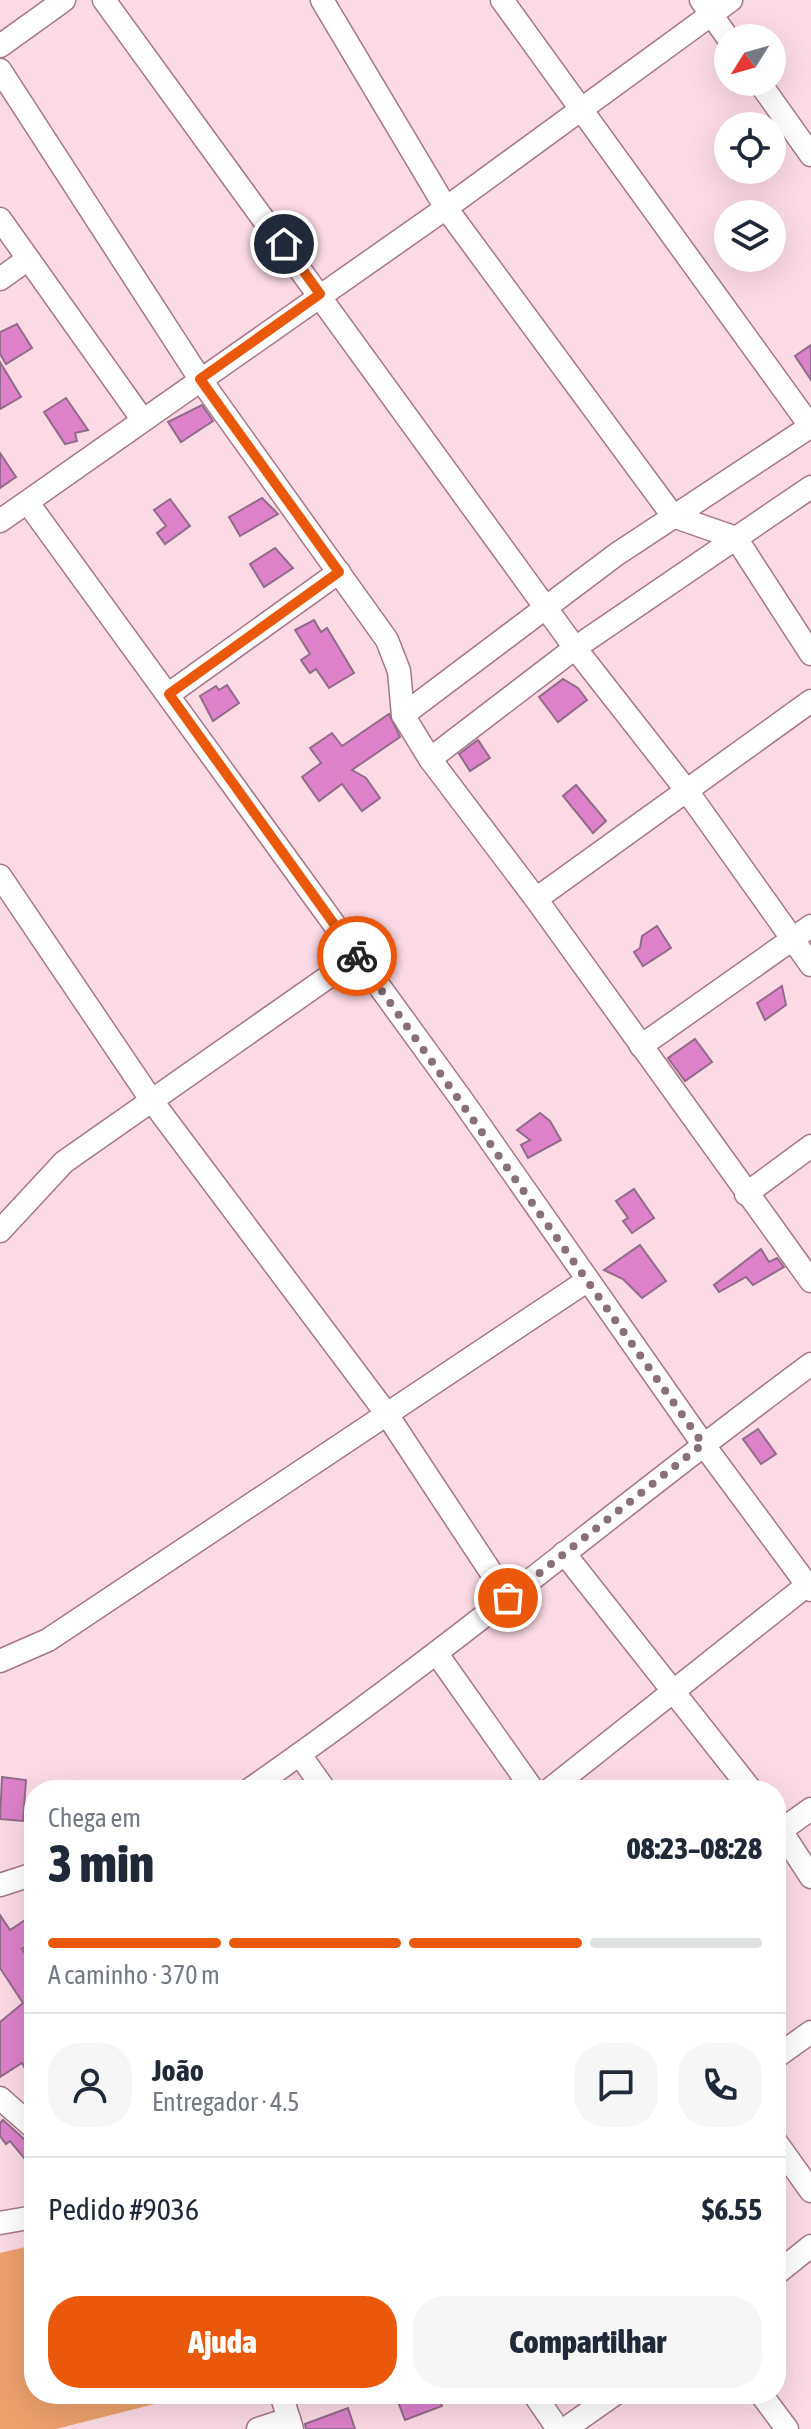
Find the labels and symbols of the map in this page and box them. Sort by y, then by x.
north arrow [714,24,786,96]
pin [250,210,318,278]
courier [317,916,397,996]
pin [474,1564,542,1632]

